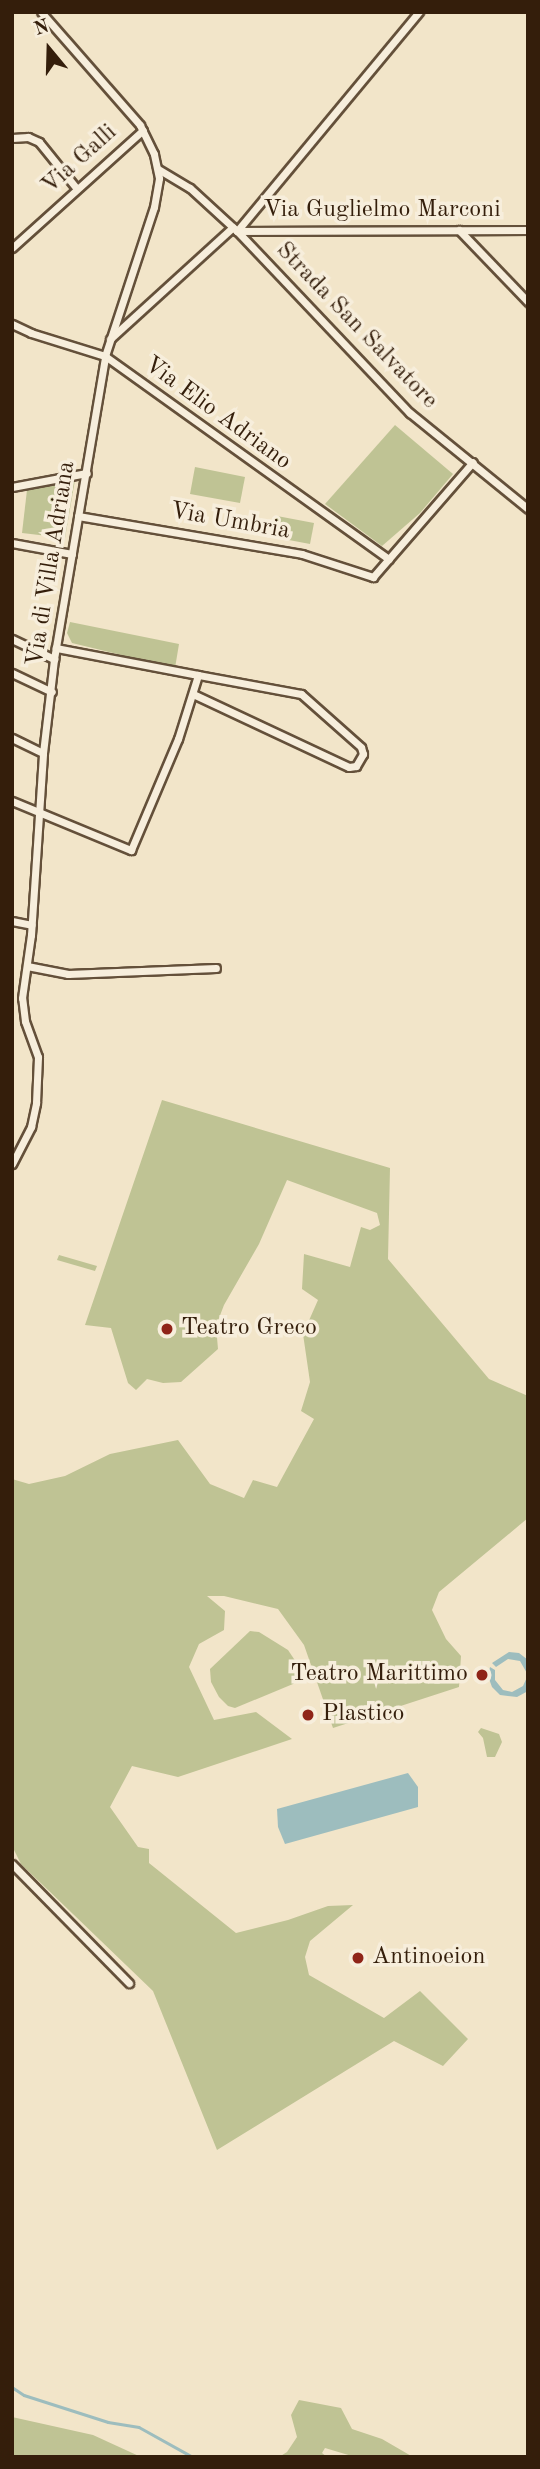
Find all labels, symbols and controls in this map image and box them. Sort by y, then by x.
north arrow [14,14,84,84]
text: N [32,17,52,40]
street label: Via Galli [37,119,123,201]
street label: Via Guglielmo Marconi [263,197,501,225]
street label: Strada San Salvatore [269,237,443,415]
street label: Via Elio Adriano [138,351,296,477]
street label: Via di Villa Adriana [22,459,82,669]
street label: Via Umbria [168,497,292,547]
place label: Teatro Greco [181,1315,317,1343]
marker: Teatro Greco [159,1321,175,1337]
place label: Teatro Marittimo [290,1661,468,1689]
marker: Teatro Marittimo [474,1667,490,1683]
place label: Plastico [322,1701,404,1729]
marker: Plastico [300,1707,316,1723]
place label: Antinoeion [372,1944,485,1972]
marker: Antinoeion [350,1950,366,1966]

